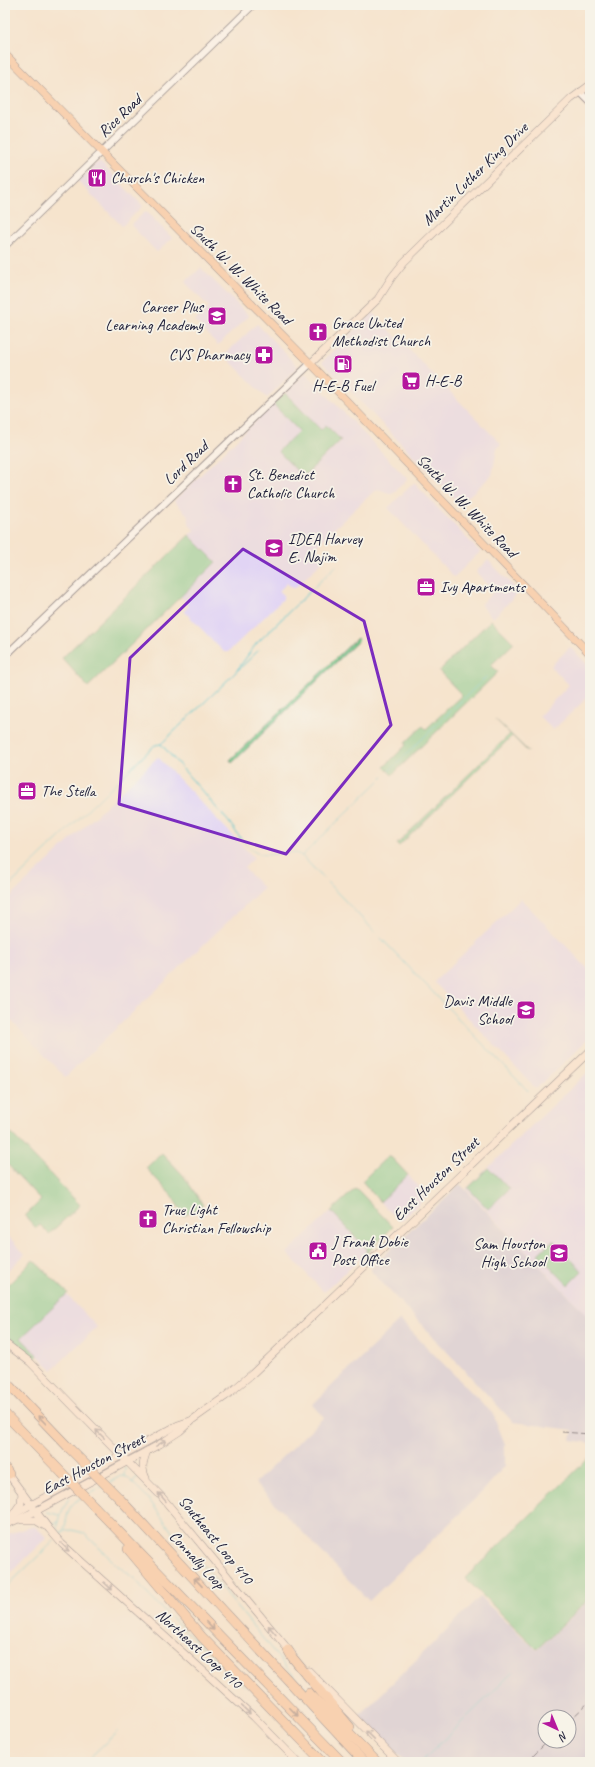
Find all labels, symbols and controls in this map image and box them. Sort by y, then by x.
street label: Rice Road [94,88,148,142]
street label: Martin Luther King Drive [418,117,534,230]
restaurant icon: Church's Chicken [86,167,108,189]
place label: Church's Chicken [111,168,205,188]
street label: South W. W. White Road [186,219,298,331]
place label: Career Plus Learning Academy [105,297,205,335]
school or university icon: Career Plus Learning Academy [206,305,228,327]
place label: Grace United Methodist Church [332,313,431,351]
church icon: Grace United Methodist Church [307,321,329,343]
pharmacy icon: CVS Pharmacy [253,344,275,366]
place label: CVS Pharmacy [169,345,252,365]
fuel station icon: H-E-B Fuel [332,353,354,375]
supermarket icon: H-E-B [400,370,422,392]
place label: H-E-B [425,371,463,391]
place label: H-E-B Fuel [312,376,377,396]
street label: Lord Road [159,435,215,489]
street label: South W. W. White Road [412,450,523,564]
place label: St. Benedict Catholic Church [247,465,335,503]
church icon: St. Benedict Catholic Church [222,473,244,495]
place label: IDEA Harvey E. Najim [288,529,364,567]
school or university icon: IDEA Harvey E. Najim [263,537,285,559]
office icon: Ivy Apartments [415,576,437,598]
place label: Ivy Apartments [440,577,526,597]
office icon: The Stella [16,780,38,802]
place label: The Stella [41,781,97,801]
place label: Davis Middle School [443,991,515,1029]
school or university icon: Davis Middle School [515,999,537,1021]
street label: East Houston Street [389,1131,485,1225]
place label: True Light Christian Fellowship [162,1200,272,1238]
church icon: True Light Christian Fellowship [137,1208,159,1230]
place label: J Frank Dobie Post Office [331,1232,409,1270]
place label: Sam Houston High School [473,1234,548,1272]
public building icon: J Frank Dobie Post Office [307,1240,329,1262]
school or university icon: Sam Houston High School [548,1242,570,1264]
one-way arrow [38,1415,47,1425]
street label: East Houston Street [40,1428,150,1499]
one-way arrow [95,1429,105,1439]
one-way arrow [155,1439,166,1447]
one-way arrow [158,1492,167,1502]
street label: Southeast Loop 410 [174,1492,259,1590]
street label: Connally Loop [165,1527,230,1594]
one-way arrow [60,1542,70,1552]
one-way arrow [194,1578,203,1588]
one-way arrow [102,1581,113,1590]
street label: Northeast Loop 410 [152,1605,248,1694]
one-way arrow [205,1621,215,1631]
one-way arrow [267,1624,276,1635]
one-way arrow [241,1705,251,1715]
one-way arrow [289,1707,299,1717]
north arrow [537,1709,577,1749]
text: N [555,1729,571,1745]
one-way arrow [365,1730,375,1739]

